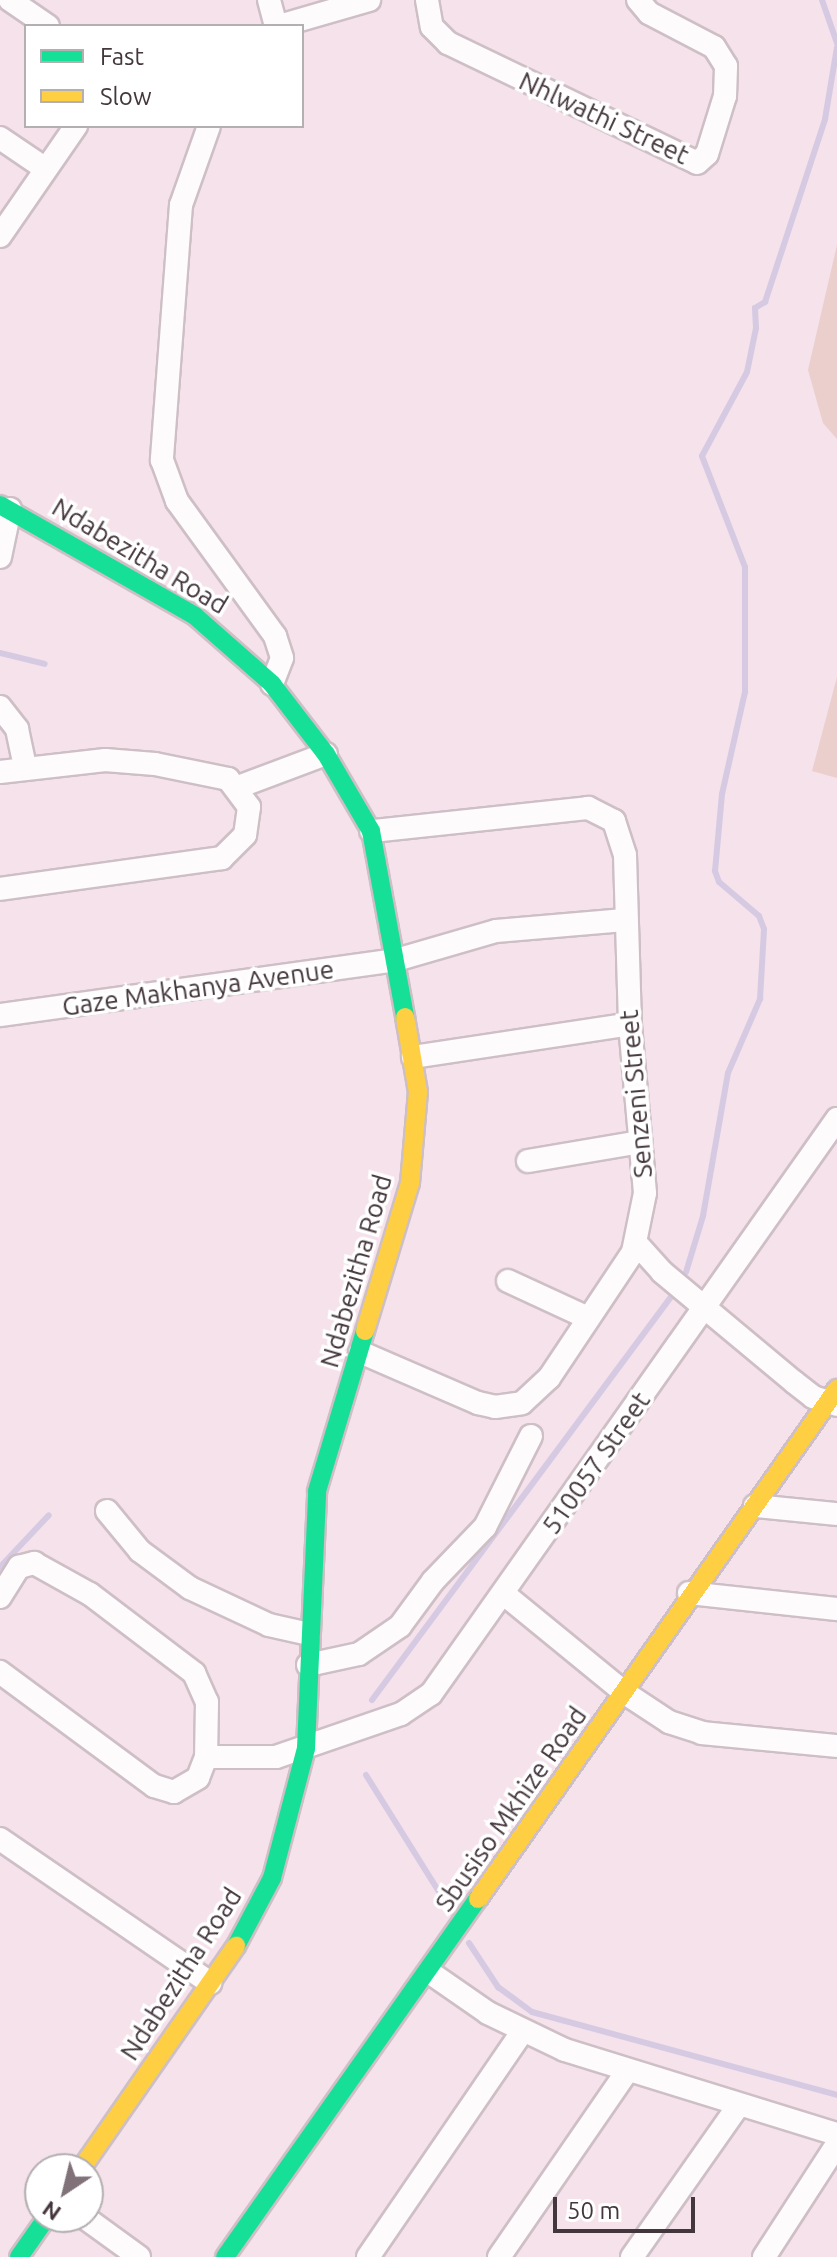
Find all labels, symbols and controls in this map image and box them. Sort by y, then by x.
legend [24,24,304,128]
text: Fast [100,43,144,70]
street label: Nhlwathi Street [514,65,694,171]
text: Slow [100,83,152,110]
street label: Ndabezitha Road [47,491,233,621]
street label: Gaze Makhanya Avenue [60,953,336,1023]
street label: Senzeni Street [613,1009,659,1179]
street label: Ndabezitha Road [314,1171,398,1371]
street label: 510057 Street [535,1386,657,1540]
street label: Sbusiso Mkhize Road [429,1701,593,1917]
street label: Ndabezitha Road [114,1882,248,2066]
north arrow [24,2153,104,2233]
scale bar [557,2181,699,2231]
text: N [37,2196,65,2226]
text: 50 m [567,2197,620,2224]

